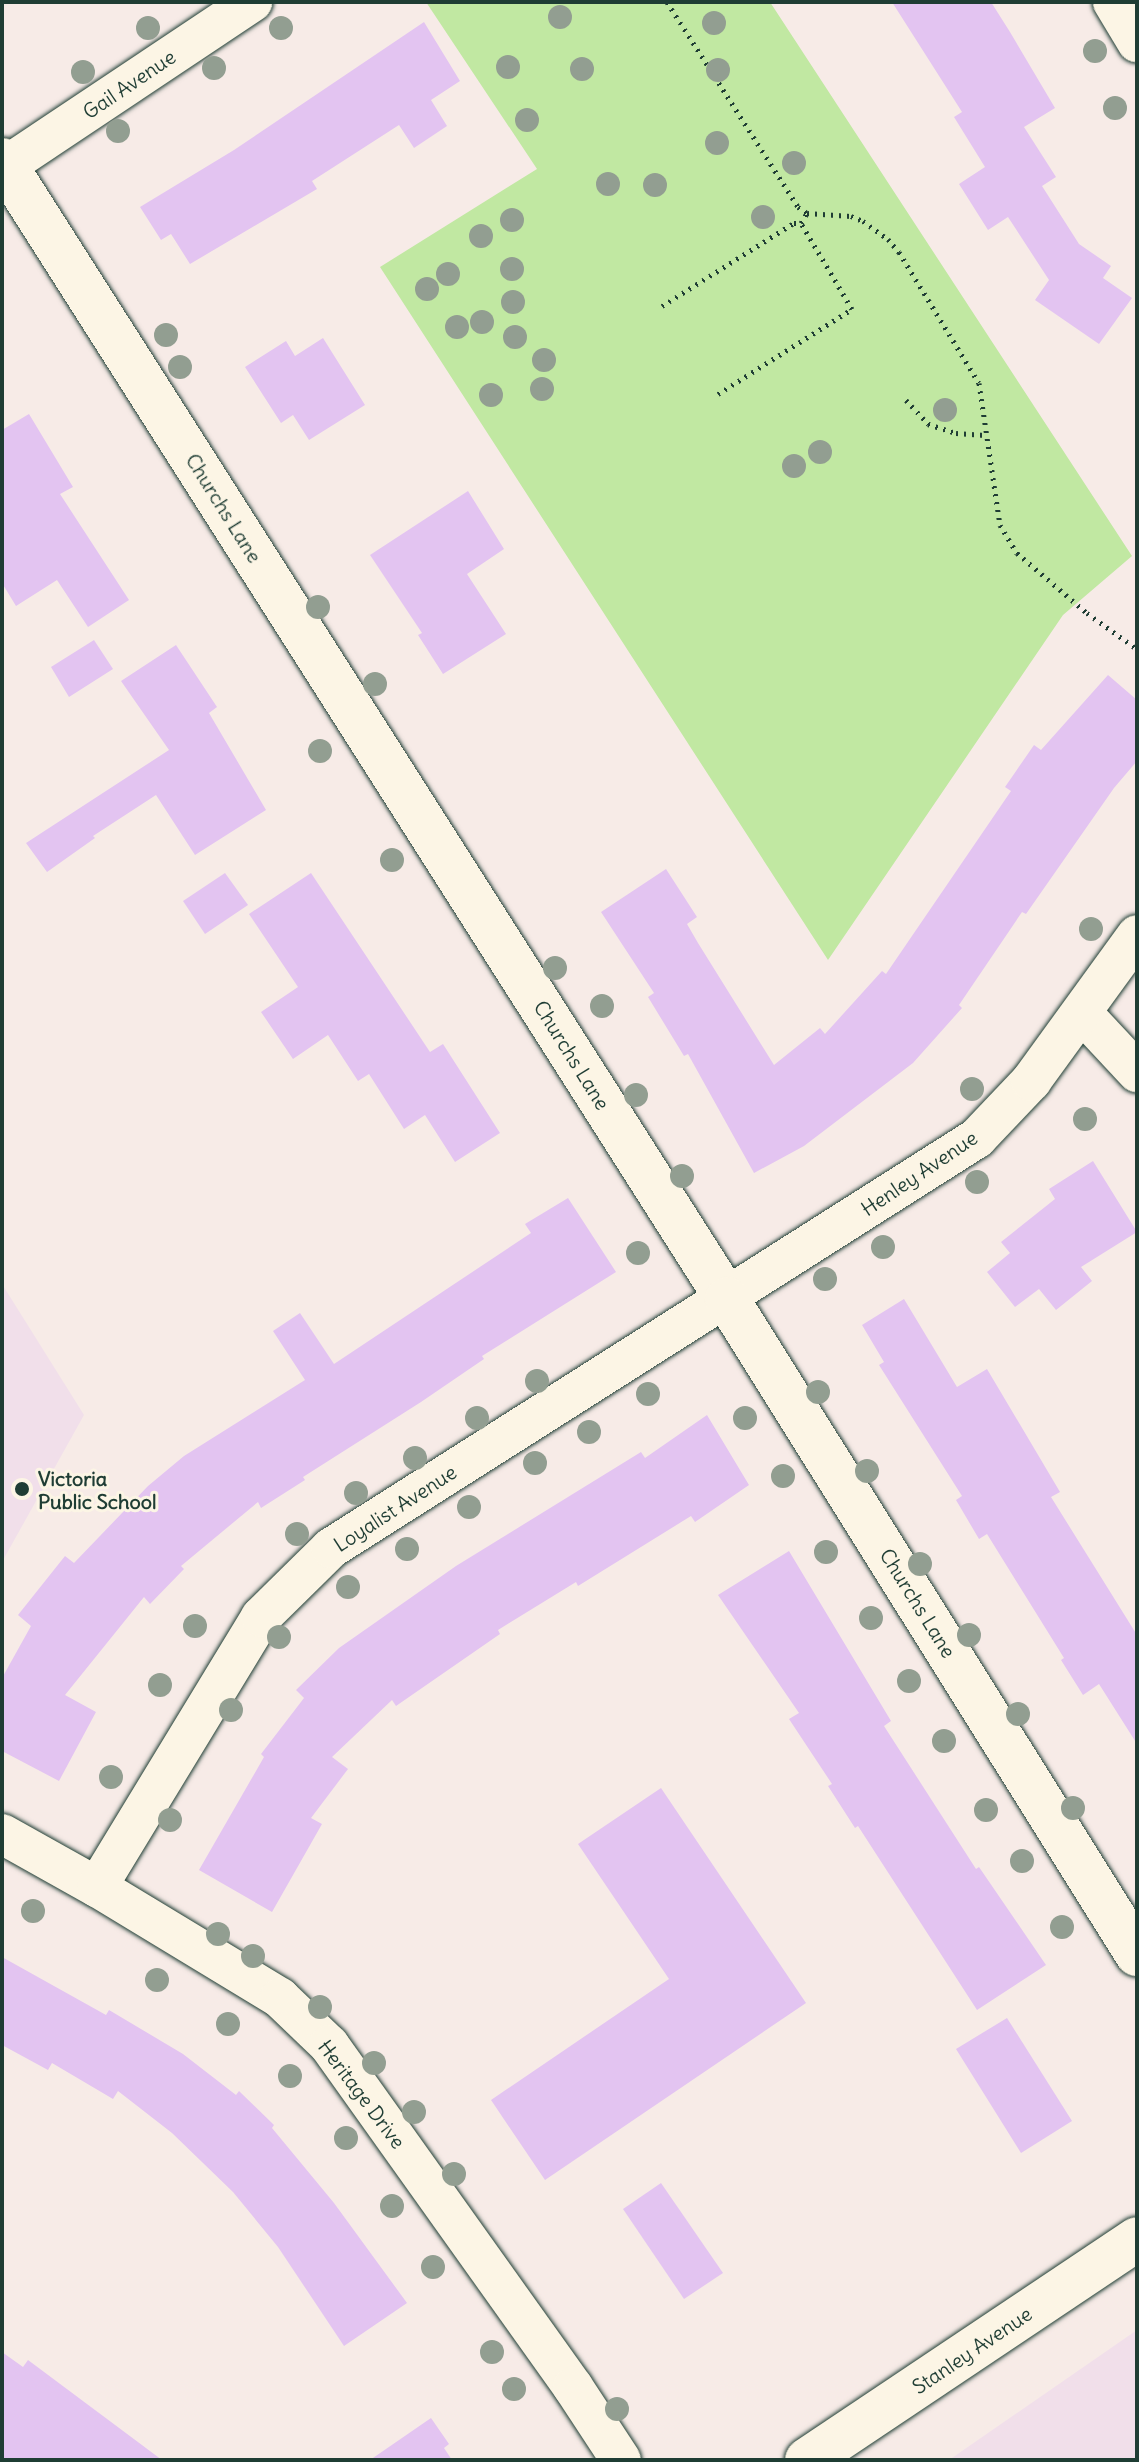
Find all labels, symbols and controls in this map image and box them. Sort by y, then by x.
street label: Gail Avenue [78,44,180,124]
street label: Churchs Lane [181,449,267,567]
street label: Churchs Lane [529,996,615,1114]
street label: Henley Avenue [856,1125,982,1221]
street label: Loyalist Avenue [329,1459,461,1557]
place label: Victoria Public School [38,1466,156,1513]
marker: Victoria Public School [13,1480,31,1498]
street label: Churchs Lane [875,1544,961,1662]
street label: Heritage Drive [313,2035,411,2153]
street label: Stanley Avenue [908,2301,1036,2399]

